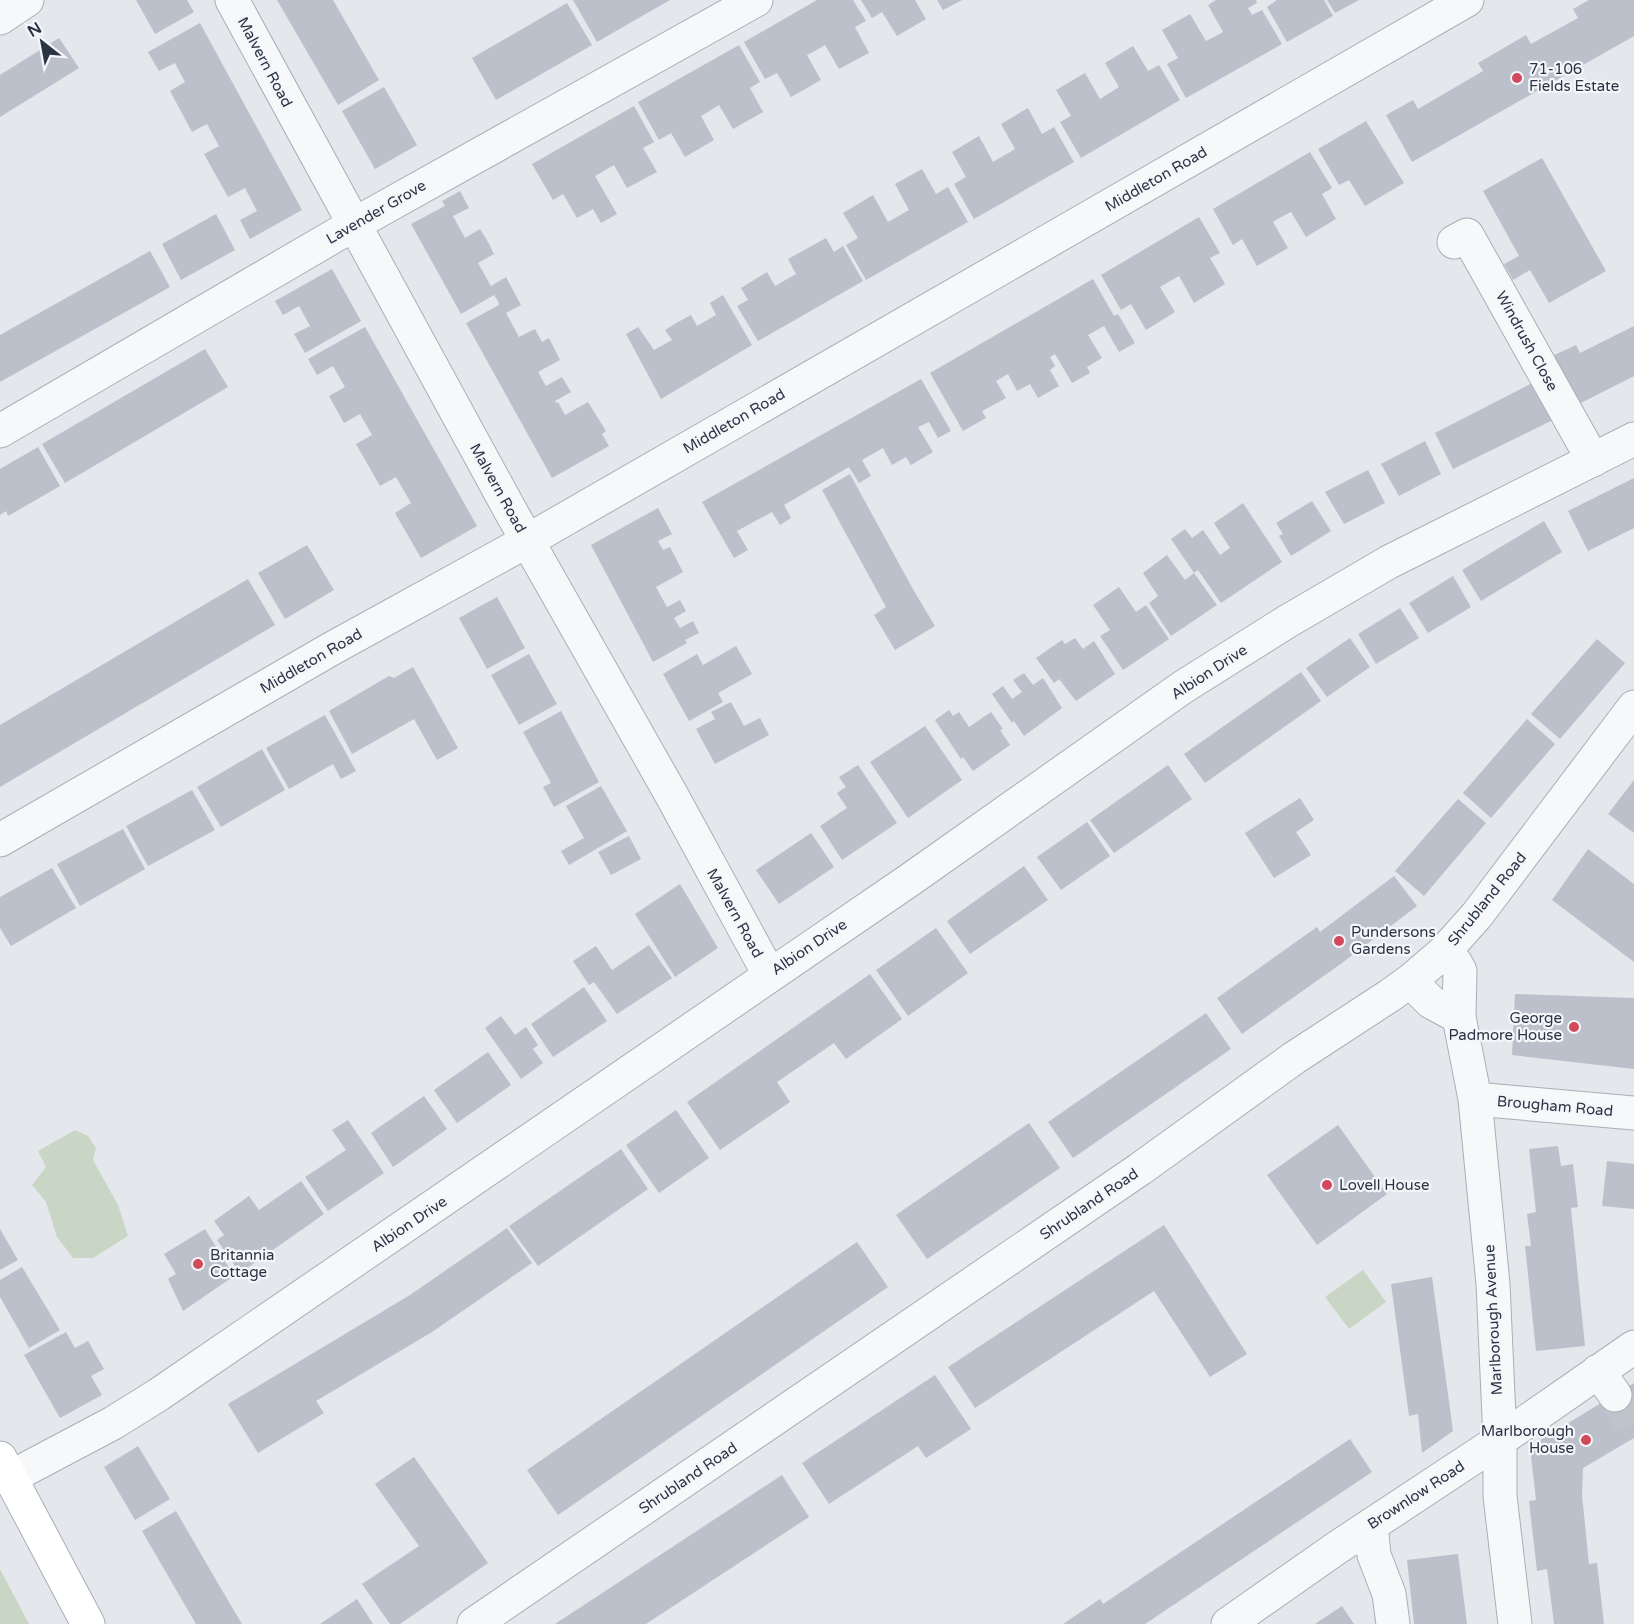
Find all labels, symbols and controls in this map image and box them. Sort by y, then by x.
north arrow [12,12,72,72]
street label: Malvern Road [234,14,296,110]
text: N [24,18,45,42]
place label: 71-106 Fields Estate [1529,60,1619,95]
marker: 71-106 Fields Estate [1510,71,1524,85]
street label: Middleton Road [1102,143,1210,215]
street label: Lavender Grove [323,176,429,248]
street label: Windrush Close [1492,288,1562,394]
street label: Middleton Road [680,385,788,457]
street label: Malvern Road [466,440,530,536]
street label: Middleton Road [257,625,365,697]
street label: Albion Drive [1168,641,1250,703]
street label: Shrubland Road [1444,849,1530,949]
street label: Malvern Road [703,865,767,961]
street label: Albion Drive [768,915,850,979]
place label: Pundersons Gardens [1351,923,1436,958]
marker: Pundersons Gardens [1332,934,1346,948]
place label: George Padmore House [1449,1009,1562,1044]
marker: George Padmore House [1567,1020,1581,1034]
street label: Brougham Road [1496,1092,1614,1120]
street label: Shrubland Road [1036,1164,1142,1244]
place label: Lovell House [1339,1176,1429,1194]
marker: Lovell House [1320,1178,1334,1192]
street label: Albion Drive [368,1192,450,1256]
street label: Marlborough Avenue [1480,1244,1506,1396]
place label: Britannia Cottage [210,1246,274,1281]
marker: Britannia Cottage [191,1257,205,1271]
place label: Marlborough House [1481,1422,1574,1457]
marker: Marlborough House [1579,1433,1593,1447]
street label: Shrubland Road [635,1438,741,1518]
street label: Brownlow Road [1364,1457,1468,1533]

